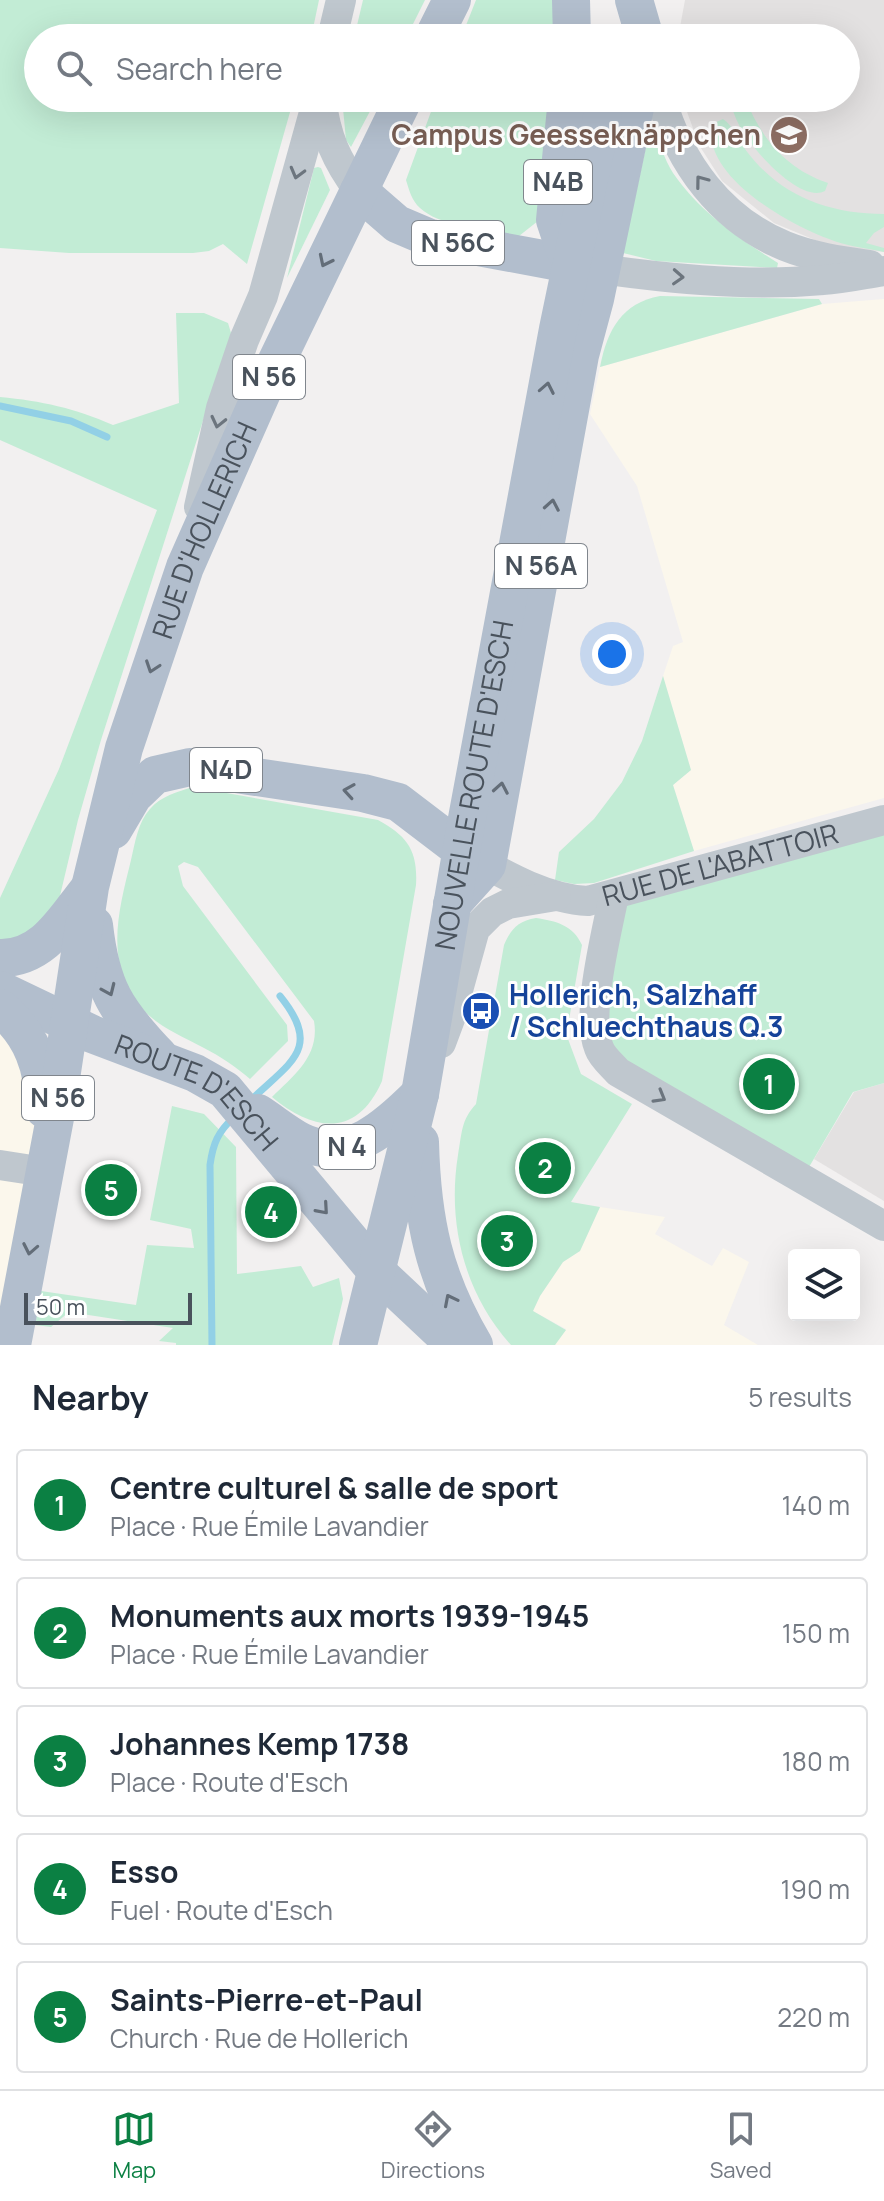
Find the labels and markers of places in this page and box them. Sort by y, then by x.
school or university icon: Campus Geesseknäppchen [768,114,810,156]
place label: Campus Geesseknäppchen [391,115,761,153]
place label: Hollerich, Salzhaff / Schluechthaus Q.3 [509,975,784,1045]
bus stop icon: Hollerich, Salzhaff / Schluechthaus Q.3 [460,990,502,1032]
pin: 1 [743,1054,795,1114]
pin: 2 [519,1138,571,1198]
pin: 5 [85,1160,137,1220]
pin: 4 [245,1182,297,1242]
pin: 3 [481,1211,533,1271]

